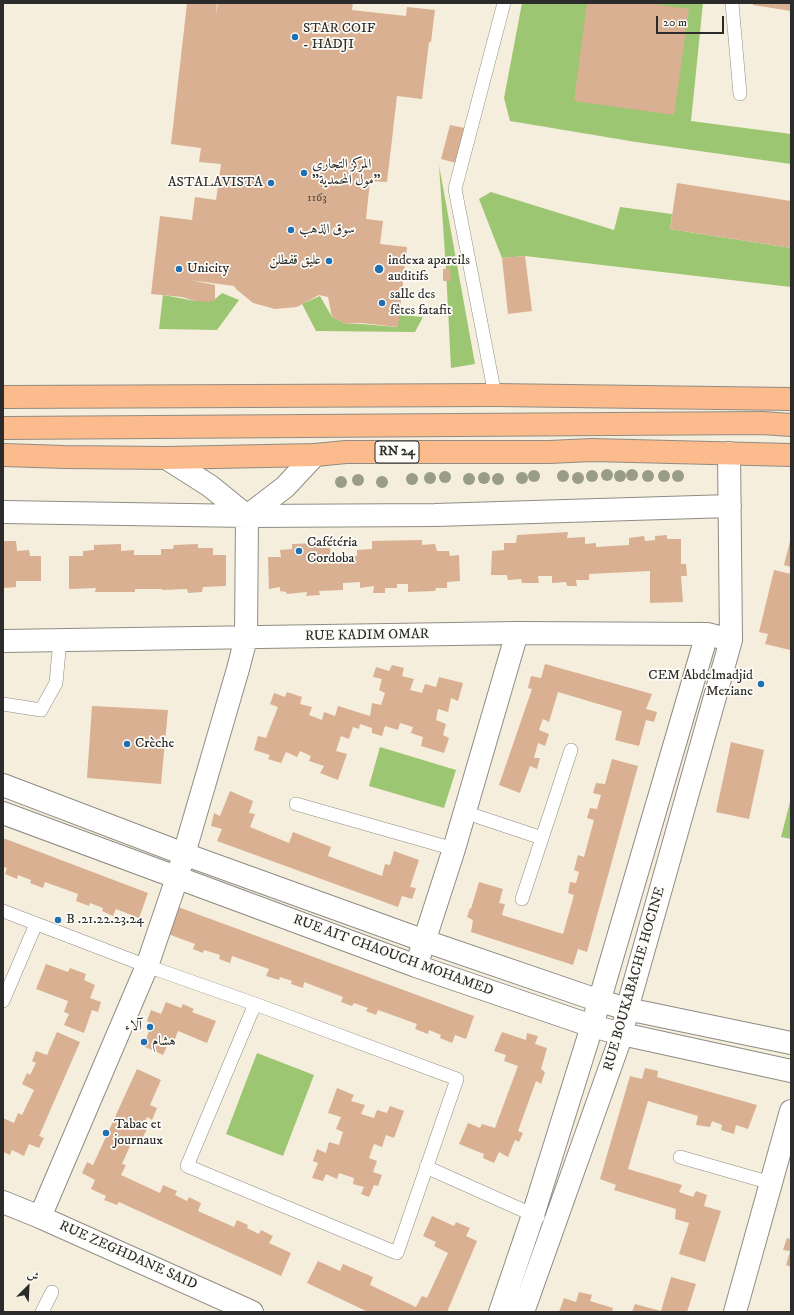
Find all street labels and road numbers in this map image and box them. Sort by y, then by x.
road number: RN 24 [375,441,419,463]
street label: RUE KADIM OMAR [305,627,429,645]
street label: RUE BOUKABACHE HOCINE [601,885,669,1073]
street label: RUE AIT CHAOUCH MOHAMED [291,912,495,1000]
street label: RUE ZEGHDANE SAID [56,1218,200,1294]

